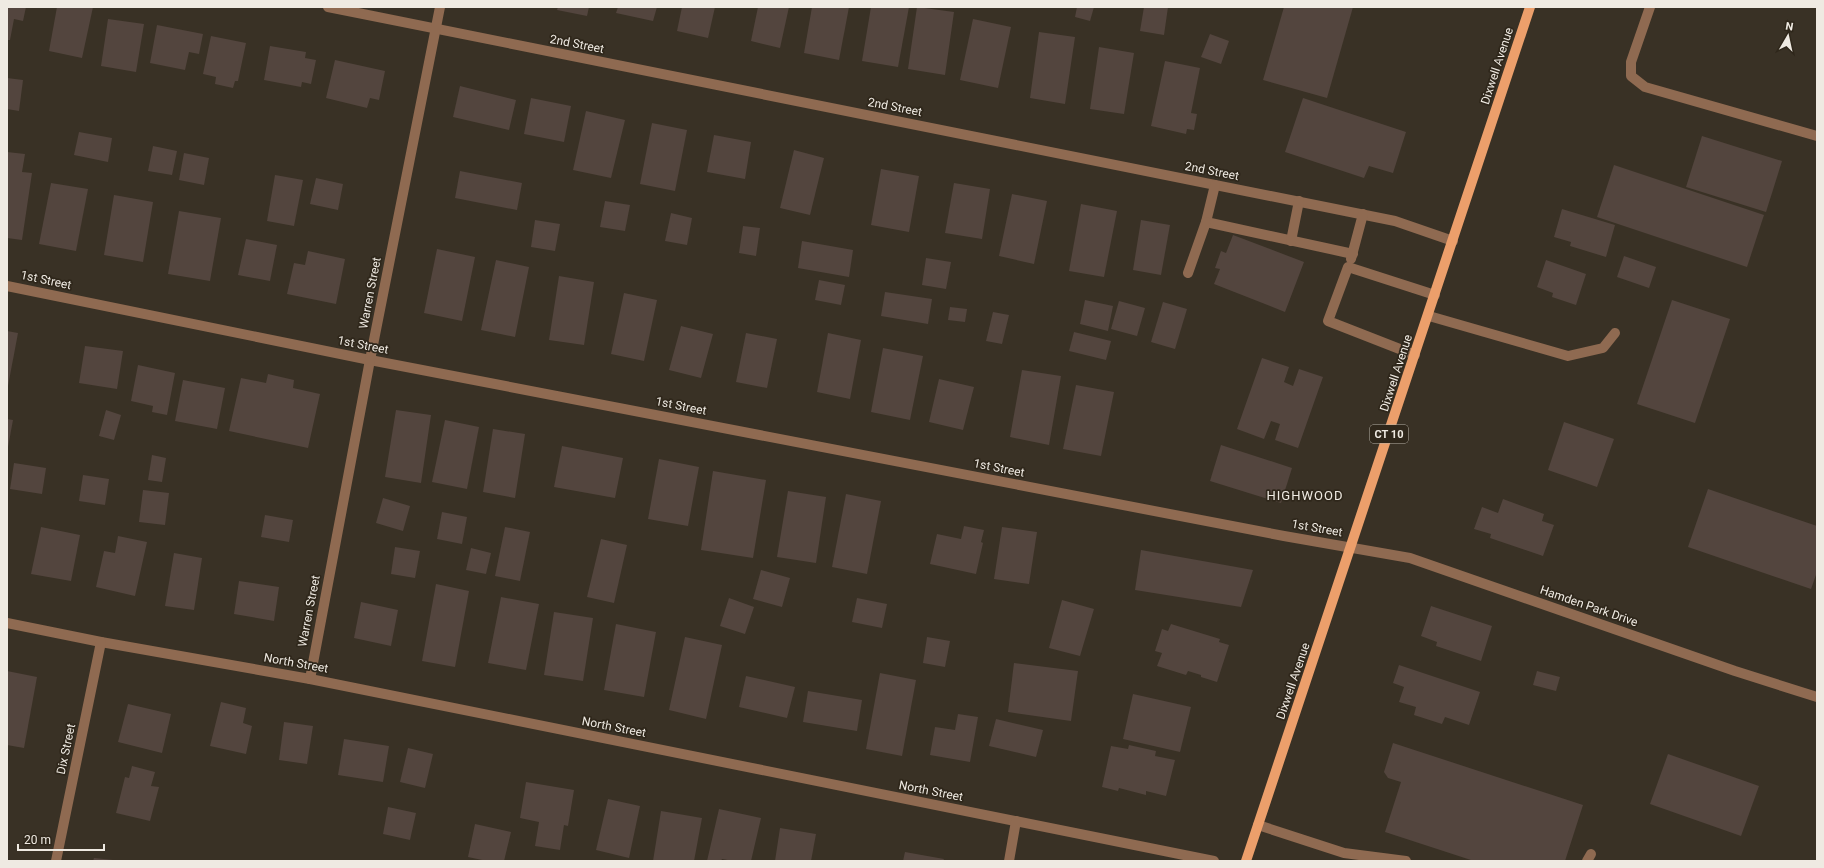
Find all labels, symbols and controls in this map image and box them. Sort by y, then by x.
north arrow [1768,16,1808,56]
text: N [1785,20,1795,34]
street label: Dixwell Avenue [1478,26,1516,106]
street label: 2nd Street [549,32,605,56]
street label: 2nd Street [867,95,923,119]
street label: 2nd Street [1184,159,1240,183]
street label: Warren Street [356,256,384,330]
street label: 1st Street [19,268,73,292]
street label: 1st Street [336,333,390,357]
street label: Dixwell Avenue [1377,333,1415,413]
street label: 1st Street [654,394,708,418]
road number: CT 10 [1370,425,1408,443]
street label: 1st Street [972,456,1026,480]
district label: HIGHWOOD [1267,488,1343,503]
street label: 1st Street [1290,517,1344,539]
street label: Warren Street [295,574,323,648]
street label: Hamden Park Drive [1538,583,1640,629]
street label: Dixwell Avenue [1273,641,1313,721]
street label: North Street [263,650,329,676]
street label: North Street [581,714,647,740]
street label: Dix Street [54,722,78,776]
street label: North Street [898,778,964,804]
scale bar [18,826,104,852]
text: 20 m [24,833,51,847]

